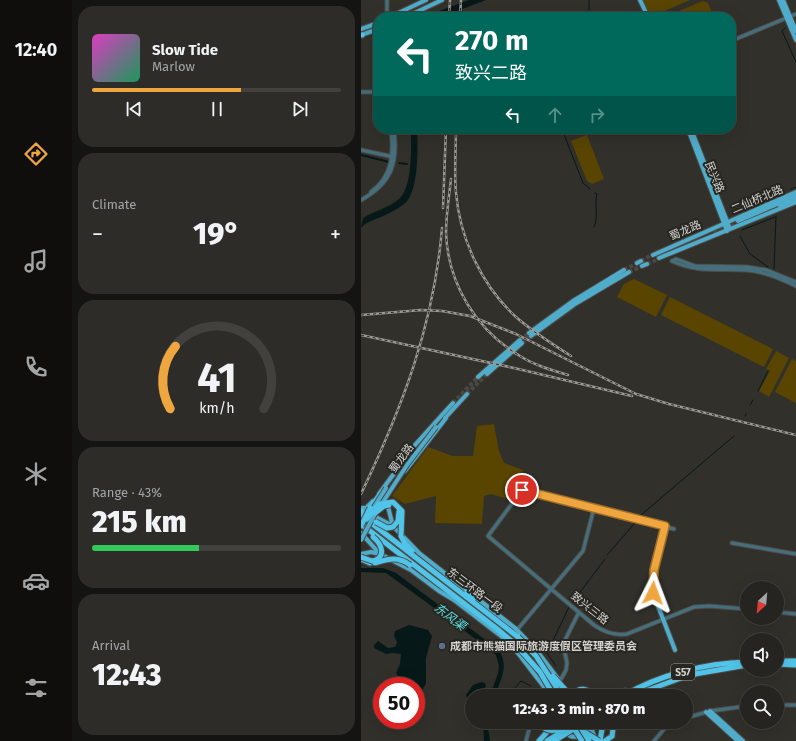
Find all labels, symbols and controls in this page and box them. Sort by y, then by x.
text: 270 m [455,24,529,57]
icon: left [389,28,441,80]
text: 12:40 [15,39,57,61]
text: Slow Tide [152,41,218,59]
text: Marlow [152,59,195,74]
text: 致兴二路 [455,62,527,84]
icon: previous [123,98,145,120]
icon: pause [206,98,228,120]
icon: next [289,98,311,120]
icon: left [502,104,524,126]
icon: ahead [544,104,566,126]
icon: right [586,104,608,126]
icon: directions [22,140,50,168]
street label: 民兴路 [702,159,727,195]
street label: 二仙桥北路 [729,183,785,216]
text: Climate [92,197,136,212]
text: 19° [193,216,240,252]
street label: 蜀龙路 [667,218,703,243]
text: − [92,221,103,248]
text: + [330,221,341,248]
icon: music [22,247,50,275]
text: 41 [197,352,236,402]
icon: phone [22,353,50,381]
text: km/h [199,399,234,416]
street label: 蜀龙路 [386,441,416,475]
icon: climate [22,460,50,488]
pin [505,473,539,507]
icon: arrive [511,479,533,501]
text: Range · 43% [92,485,162,500]
text: 215 km [92,504,187,540]
street label: 东三环路一段 [444,565,505,615]
icon: car [22,567,50,595]
position arrow [632,572,674,614]
north arrow [740,581,784,625]
map controls [740,581,784,729]
street label: 致兴三路 [568,590,611,627]
water label: 东风渠 [431,601,470,635]
button: sound [740,633,784,677]
text: Arrival [92,638,130,653]
place label: 成都市熊猫国际旅游度假区管理委员会 [450,640,637,653]
marker: 成都市熊猫国际旅游度假区管理委员会 [437,641,447,651]
text: 12:43 [92,657,162,693]
road number: S57 [671,664,695,680]
icon: filters [22,674,50,702]
speed limit sign: 50 [373,677,425,729]
button: search [740,685,784,729]
text: 12:43 · 3 min · 870 m [513,700,645,718]

